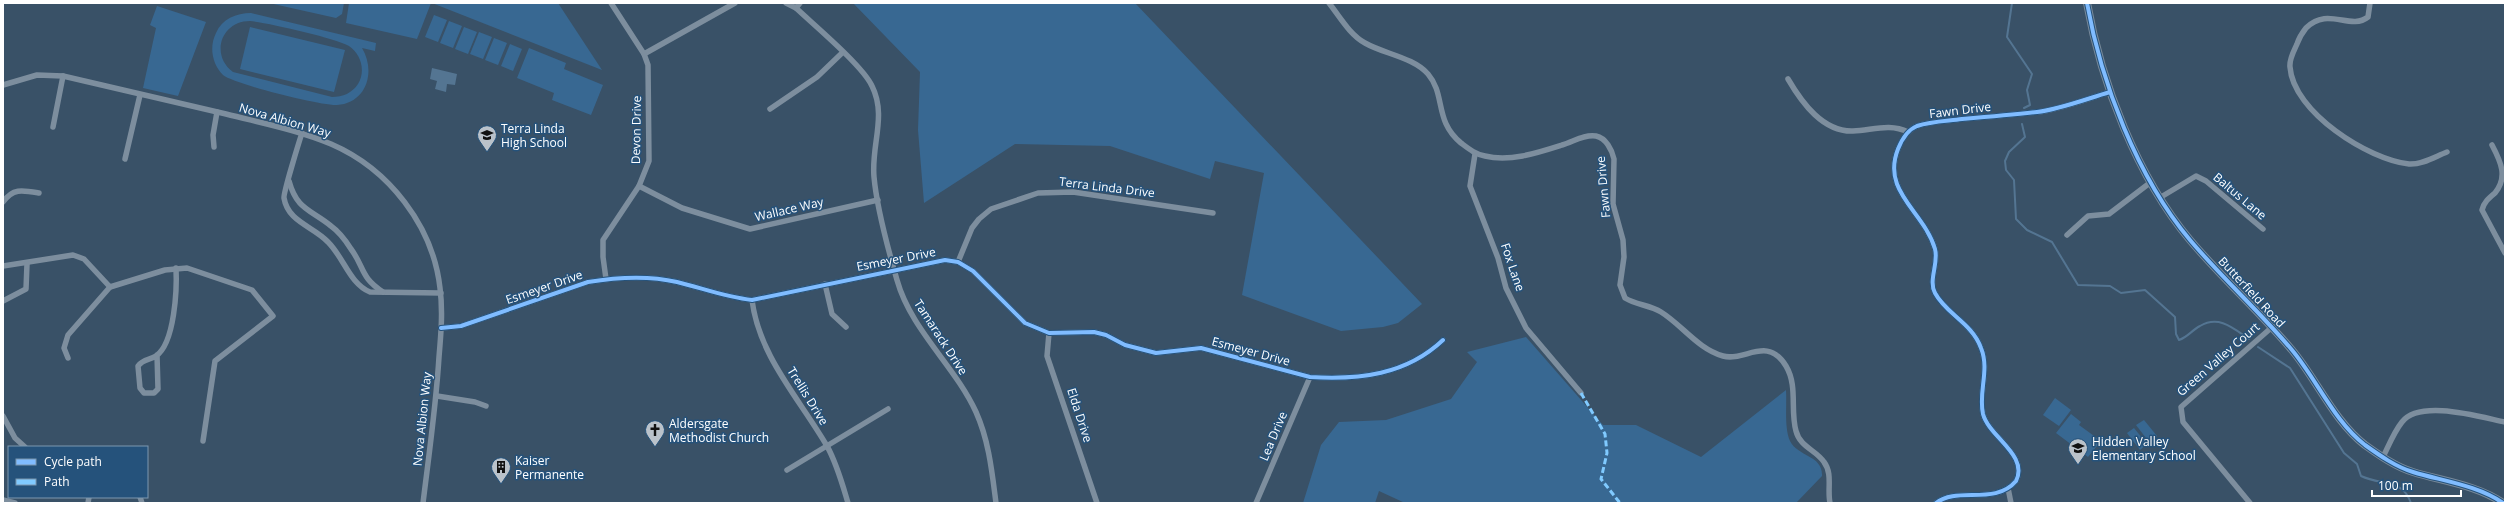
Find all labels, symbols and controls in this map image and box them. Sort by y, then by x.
street label: Devon Drive [627,95,645,164]
street label: Fawn Drive [1928,98,1992,122]
street label: Nova Albion Way [237,99,334,141]
place label: Terra Linda High School [501,120,567,151]
school or university icon: Terra Linda High School [476,124,498,152]
street label: Fawn Drive [1592,155,1614,219]
street label: Baltus Lane [2210,169,2271,224]
street label: Terra Linda Drive [1058,173,1156,201]
street label: Wallace Way [753,193,826,225]
street label: Fox Lane [1497,241,1529,294]
street label: Esmeyer Drive [855,243,937,275]
street label: Butterfield Road [2215,253,2289,331]
street label: Esmeyer Drive [503,266,585,308]
street label: Tamarack Drive [910,296,972,378]
street label: Green Valley Court [2173,318,2263,400]
street label: Esmeyer Drive [1210,332,1292,370]
street label: Trellis Drive [783,364,833,429]
street label: Nova Albion Way [409,370,435,467]
street label: Elda Drive [1063,386,1097,445]
street label: Lea Drive [1255,408,1291,463]
place label: Aldersgate Methodist Church [669,415,769,446]
church icon: Aldersgate Methodist Church [644,419,666,447]
place label: Hidden Valley Elementary School [2092,433,2196,464]
school or university icon: Hidden Valley Elementary School [2067,437,2089,465]
legend [8,446,148,498]
place label: Kaiser Permanente [515,452,584,483]
text: Cycle path [44,453,102,470]
building icon: Kaiser Permanente [490,456,512,484]
scale bar [2372,472,2461,498]
text: Path [44,473,70,490]
text: 100 m [2378,477,2413,494]

